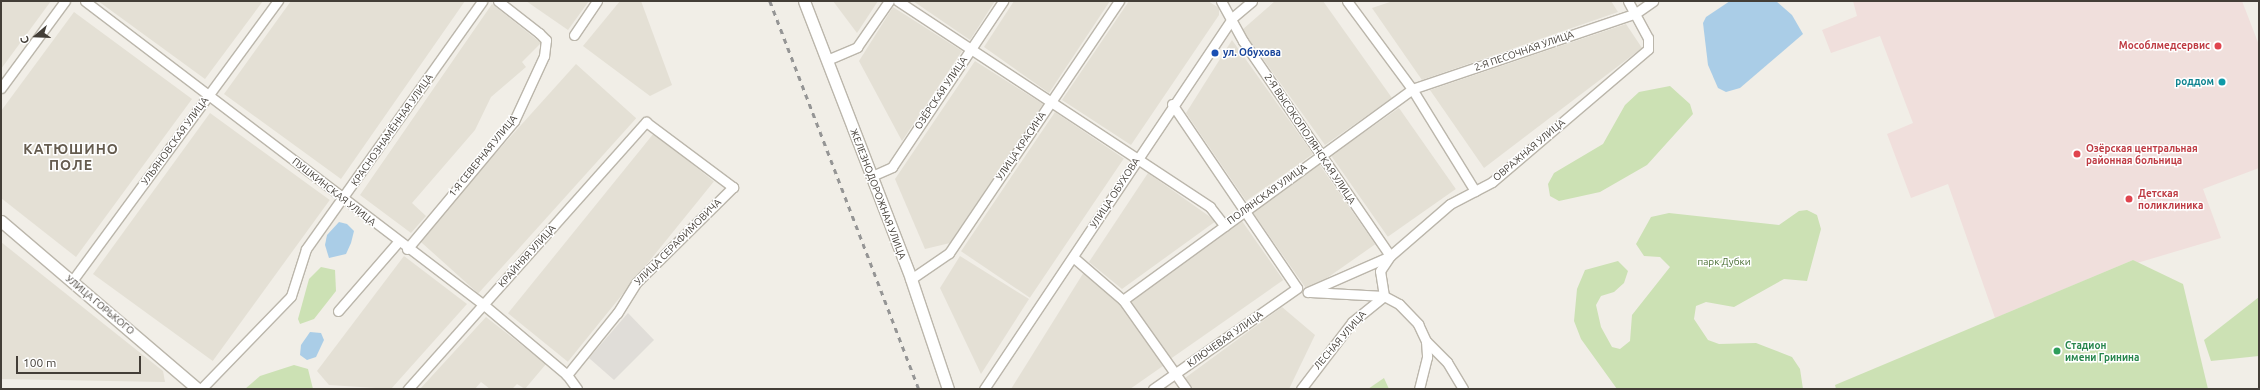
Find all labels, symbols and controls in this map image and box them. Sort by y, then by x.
north arrow [16,16,56,56]
street label: 2-Я ПЕСОЧНАЯ УЛИЦА [1473,28,1575,74]
text: С [18,35,31,45]
place label: Мособлмедсервис [2119,40,2210,52]
marker: Мособлмедсервис [2213,41,2223,51]
place label: ул. Обухова [1223,47,1281,59]
marker: ул. Обухова [1210,48,1220,58]
street label: ОЗЁРСКАЯ УЛИЦА [912,54,970,132]
street label: КРАСНОЗНАМЁННАЯ УЛИЦА [349,72,435,188]
street label: 2-Я ВЫСОКОПОЛЯНСКАЯ УЛИЦА [1262,72,1358,206]
place label: роддом [2175,76,2214,88]
marker: роддом [2217,77,2227,87]
street label: УЛЬЯНОВСКАЯ УЛИЦА [139,95,211,187]
street label: УЛИЦА КРАСИНА [994,109,1048,183]
street label: 1-Я СЕВЕРНАЯ УЛИЦА [446,113,520,199]
street label: ОВРАЖНАЯ УЛИЦА [1491,116,1567,184]
street label: ЖЕЛЕЗНОДОРОЖНАЯ УЛИЦА [848,127,908,261]
district label: КАТЮШИНО ПОЛЕ [23,141,119,174]
place label: Озёрская центральная районная больница [2086,142,2198,166]
marker: Озёрская центральная районная больница [2071,148,2083,160]
street label: ПУШКИНСКАЯ УЛИЦА [290,156,378,228]
street label: УЛИЦА ОБУХОВА [1088,156,1142,230]
street label: ПОЛЯНСКАЯ УЛИЦА [1225,161,1309,227]
place label: Детская поликлиника [2138,187,2203,210]
marker: Детская поликлиника [2123,193,2135,205]
street label: УЛИЦА СЕРАФИМОВИЧА [632,196,724,288]
street label: КРАЙНЯЯ УЛИЦА [496,222,558,290]
park label: парк Дубки [1697,256,1751,268]
street label: УЛИЦА ГОРЬКОГО [63,273,137,337]
street label: КЛЮЧЕВАЯ УЛИЦА [1185,308,1265,370]
street label: ЛЕСНАЯ УЛИЦА [1311,308,1369,372]
place label: Стадион имени Гринина [2065,339,2139,362]
marker: Стадион имени Гринина [2052,346,2062,356]
scale bar [18,348,143,374]
text: 100 m [23,356,56,369]

